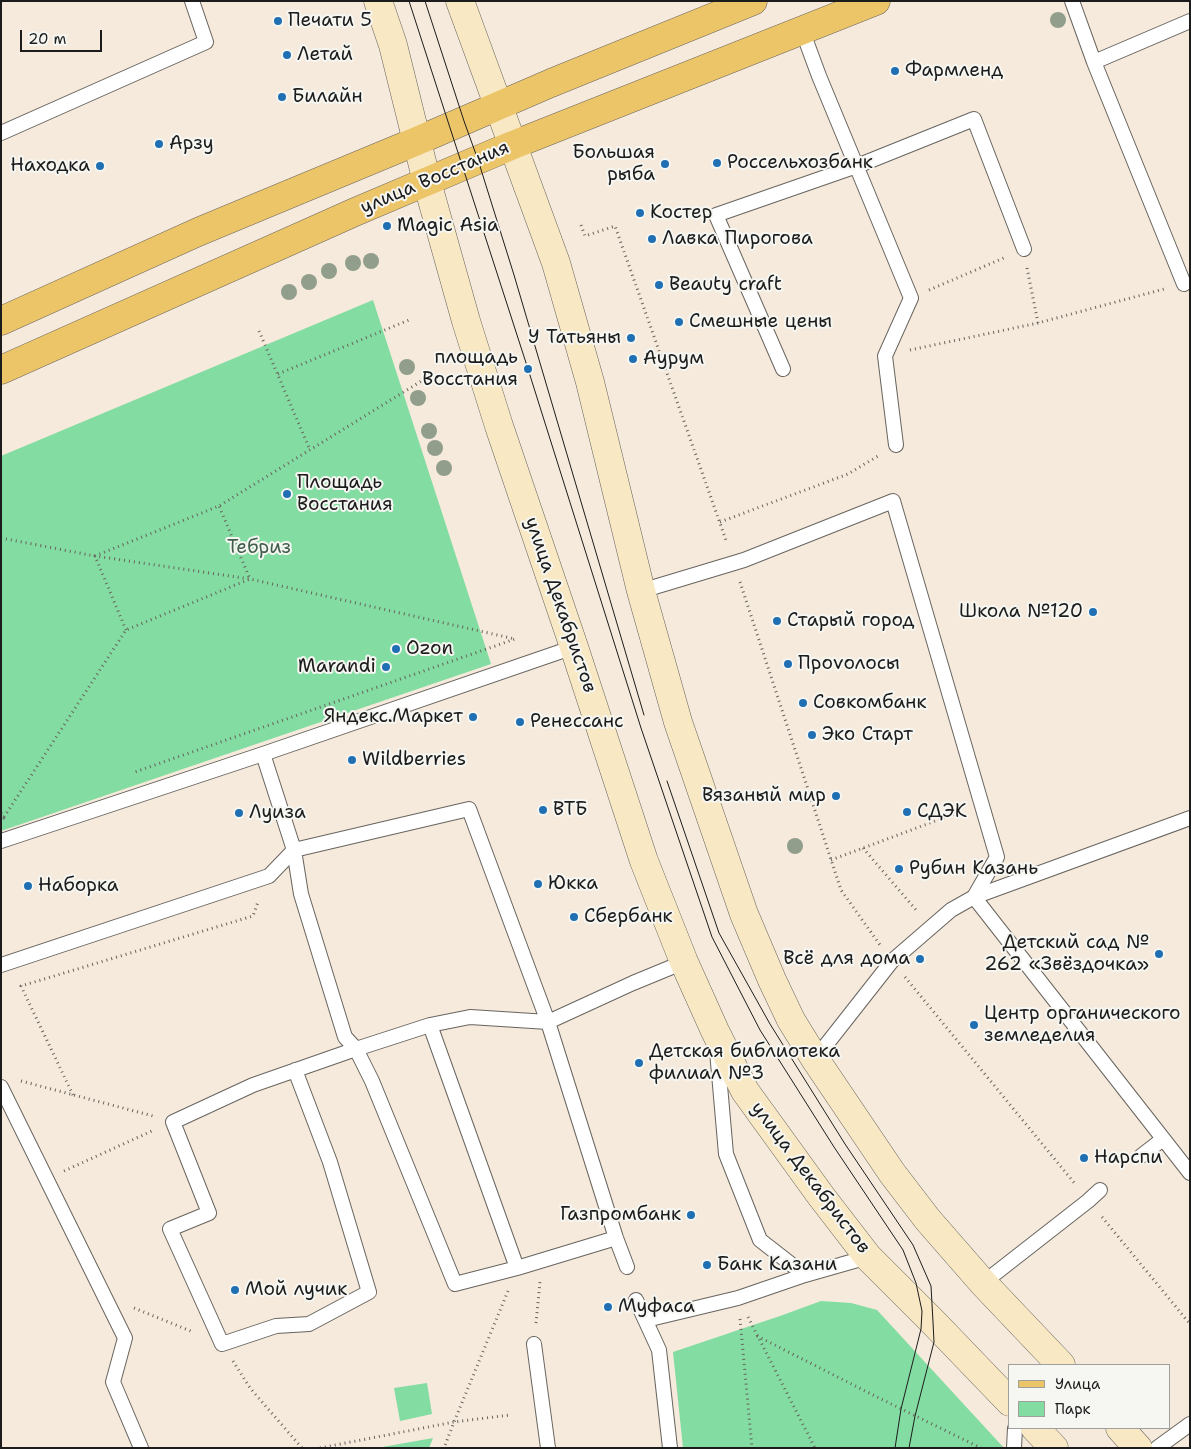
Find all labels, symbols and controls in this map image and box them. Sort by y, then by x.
place label: Печати 5 [288,10,372,32]
marker: Печати 5 [272,15,284,27]
scale bar [22,20,105,52]
text: 20 m [28,29,67,49]
place label: Летай [297,44,353,66]
marker: Летай [281,49,293,61]
place label: Фармленд [905,60,1003,82]
marker: Фармленд [889,65,901,77]
place label: Билайн [292,86,363,108]
marker: Билайн [276,91,288,103]
place label: Арзу [169,133,214,155]
street label: улица Восстания [357,136,513,220]
marker: Арзу [153,138,165,150]
place label: Большая рыба [572,142,655,186]
place label: Россельхозбанк [727,152,873,174]
place label: Находка [10,155,90,177]
marker: Россельхозбанк [711,157,723,169]
marker: Большая рыба [659,158,671,170]
marker: Находка [94,160,106,172]
place label: Костер [650,202,712,224]
marker: Костер [634,207,646,219]
place label: Magic Asia [397,215,499,237]
marker: Magic Asia [381,220,393,232]
place label: Лавка Пирогова [662,228,813,250]
marker: Лавка Пирогова [646,233,658,245]
place label: Beauty craft [669,274,782,296]
marker: Beauty craft [653,279,665,291]
place label: Смешные цены [689,311,832,333]
marker: Смешные цены [673,316,685,328]
place label: У Татьяны [528,327,621,349]
marker: У Татьяны [625,332,637,344]
place label: площадь Восстания [422,347,518,391]
place label: Аурум [643,348,704,370]
marker: Аурум [627,353,639,365]
marker: площадь Восстания [522,363,534,375]
place label: Площадь Восстания [297,472,393,516]
marker: Площадь Восстания [281,488,293,500]
street label: улица Декабристов [519,514,601,696]
park label: Тебриз [227,537,291,559]
place label: Школа №120 [959,601,1083,623]
marker: Школа №120 [1087,606,1099,618]
place label: Старый город [787,610,915,632]
marker: Старый город [771,615,783,627]
place label: Ozon [406,638,453,660]
marker: Ozon [390,643,402,655]
place label: Проvолосы [798,653,900,675]
place label: Marandi [298,656,376,678]
marker: Проvолосы [782,658,794,670]
marker: Marandi [380,661,392,673]
place label: Совкомбанк [813,692,927,714]
marker: Совкомбанк [797,697,809,709]
place label: Яндекс.Маркет [324,706,463,728]
marker: Яндекс.Маркет [467,711,479,723]
place label: Ренессанс [530,711,624,733]
marker: Ренессанс [514,716,526,728]
place label: Эко Старт [822,724,913,746]
marker: Эко Старт [806,729,818,741]
place label: Wildberries [362,749,466,771]
marker: Wildberries [346,754,358,766]
place label: Вязаный мир [702,785,826,807]
marker: Вязаный мир [830,790,842,802]
place label: ВТБ [553,799,588,821]
place label: СДЭК [917,801,967,823]
place label: Луиза [249,802,306,824]
marker: ВТБ [537,804,549,816]
marker: СДЭК [901,806,913,818]
marker: Луиза [233,807,245,819]
place label: Рубин Казань [909,858,1038,880]
marker: Рубин Казань [893,863,905,875]
place label: Юкка [548,873,598,895]
place label: Наборка [38,875,119,897]
marker: Юкка [532,878,544,890]
marker: Наборка [22,880,34,892]
place label: Сбербанк [584,906,673,928]
marker: Сбербанк [568,911,580,923]
place label: Детский сад № 262 «Звёздочка» [984,932,1149,976]
place label: Всё для дома [783,948,910,970]
marker: Детский сад № 262 «Звёздочка» [1153,948,1165,960]
marker: Всё для дома [914,953,926,965]
place label: Центр органического земледелия [984,1003,1180,1047]
marker: Центр органического земледелия [968,1019,980,1031]
place label: Детская библиотека филиал №3 [649,1041,840,1085]
marker: Детская библиотека филиал №3 [633,1057,645,1069]
street label: улица Декабристов [745,1098,875,1258]
place label: Нарспи [1094,1147,1163,1169]
marker: Нарспи [1078,1152,1090,1164]
place label: Газпромбанк [560,1204,681,1226]
marker: Газпромбанк [685,1209,697,1221]
place label: Банк Казани [717,1254,837,1276]
marker: Банк Казани [701,1259,713,1271]
place label: Мой лучик [245,1279,347,1301]
marker: Мой лучик [229,1284,241,1296]
place label: Муфаса [618,1296,695,1318]
marker: Муфаса [602,1301,614,1313]
legend [1008,1364,1171,1429]
text: Улица [1055,1374,1100,1394]
text: Парк [1055,1399,1091,1419]

